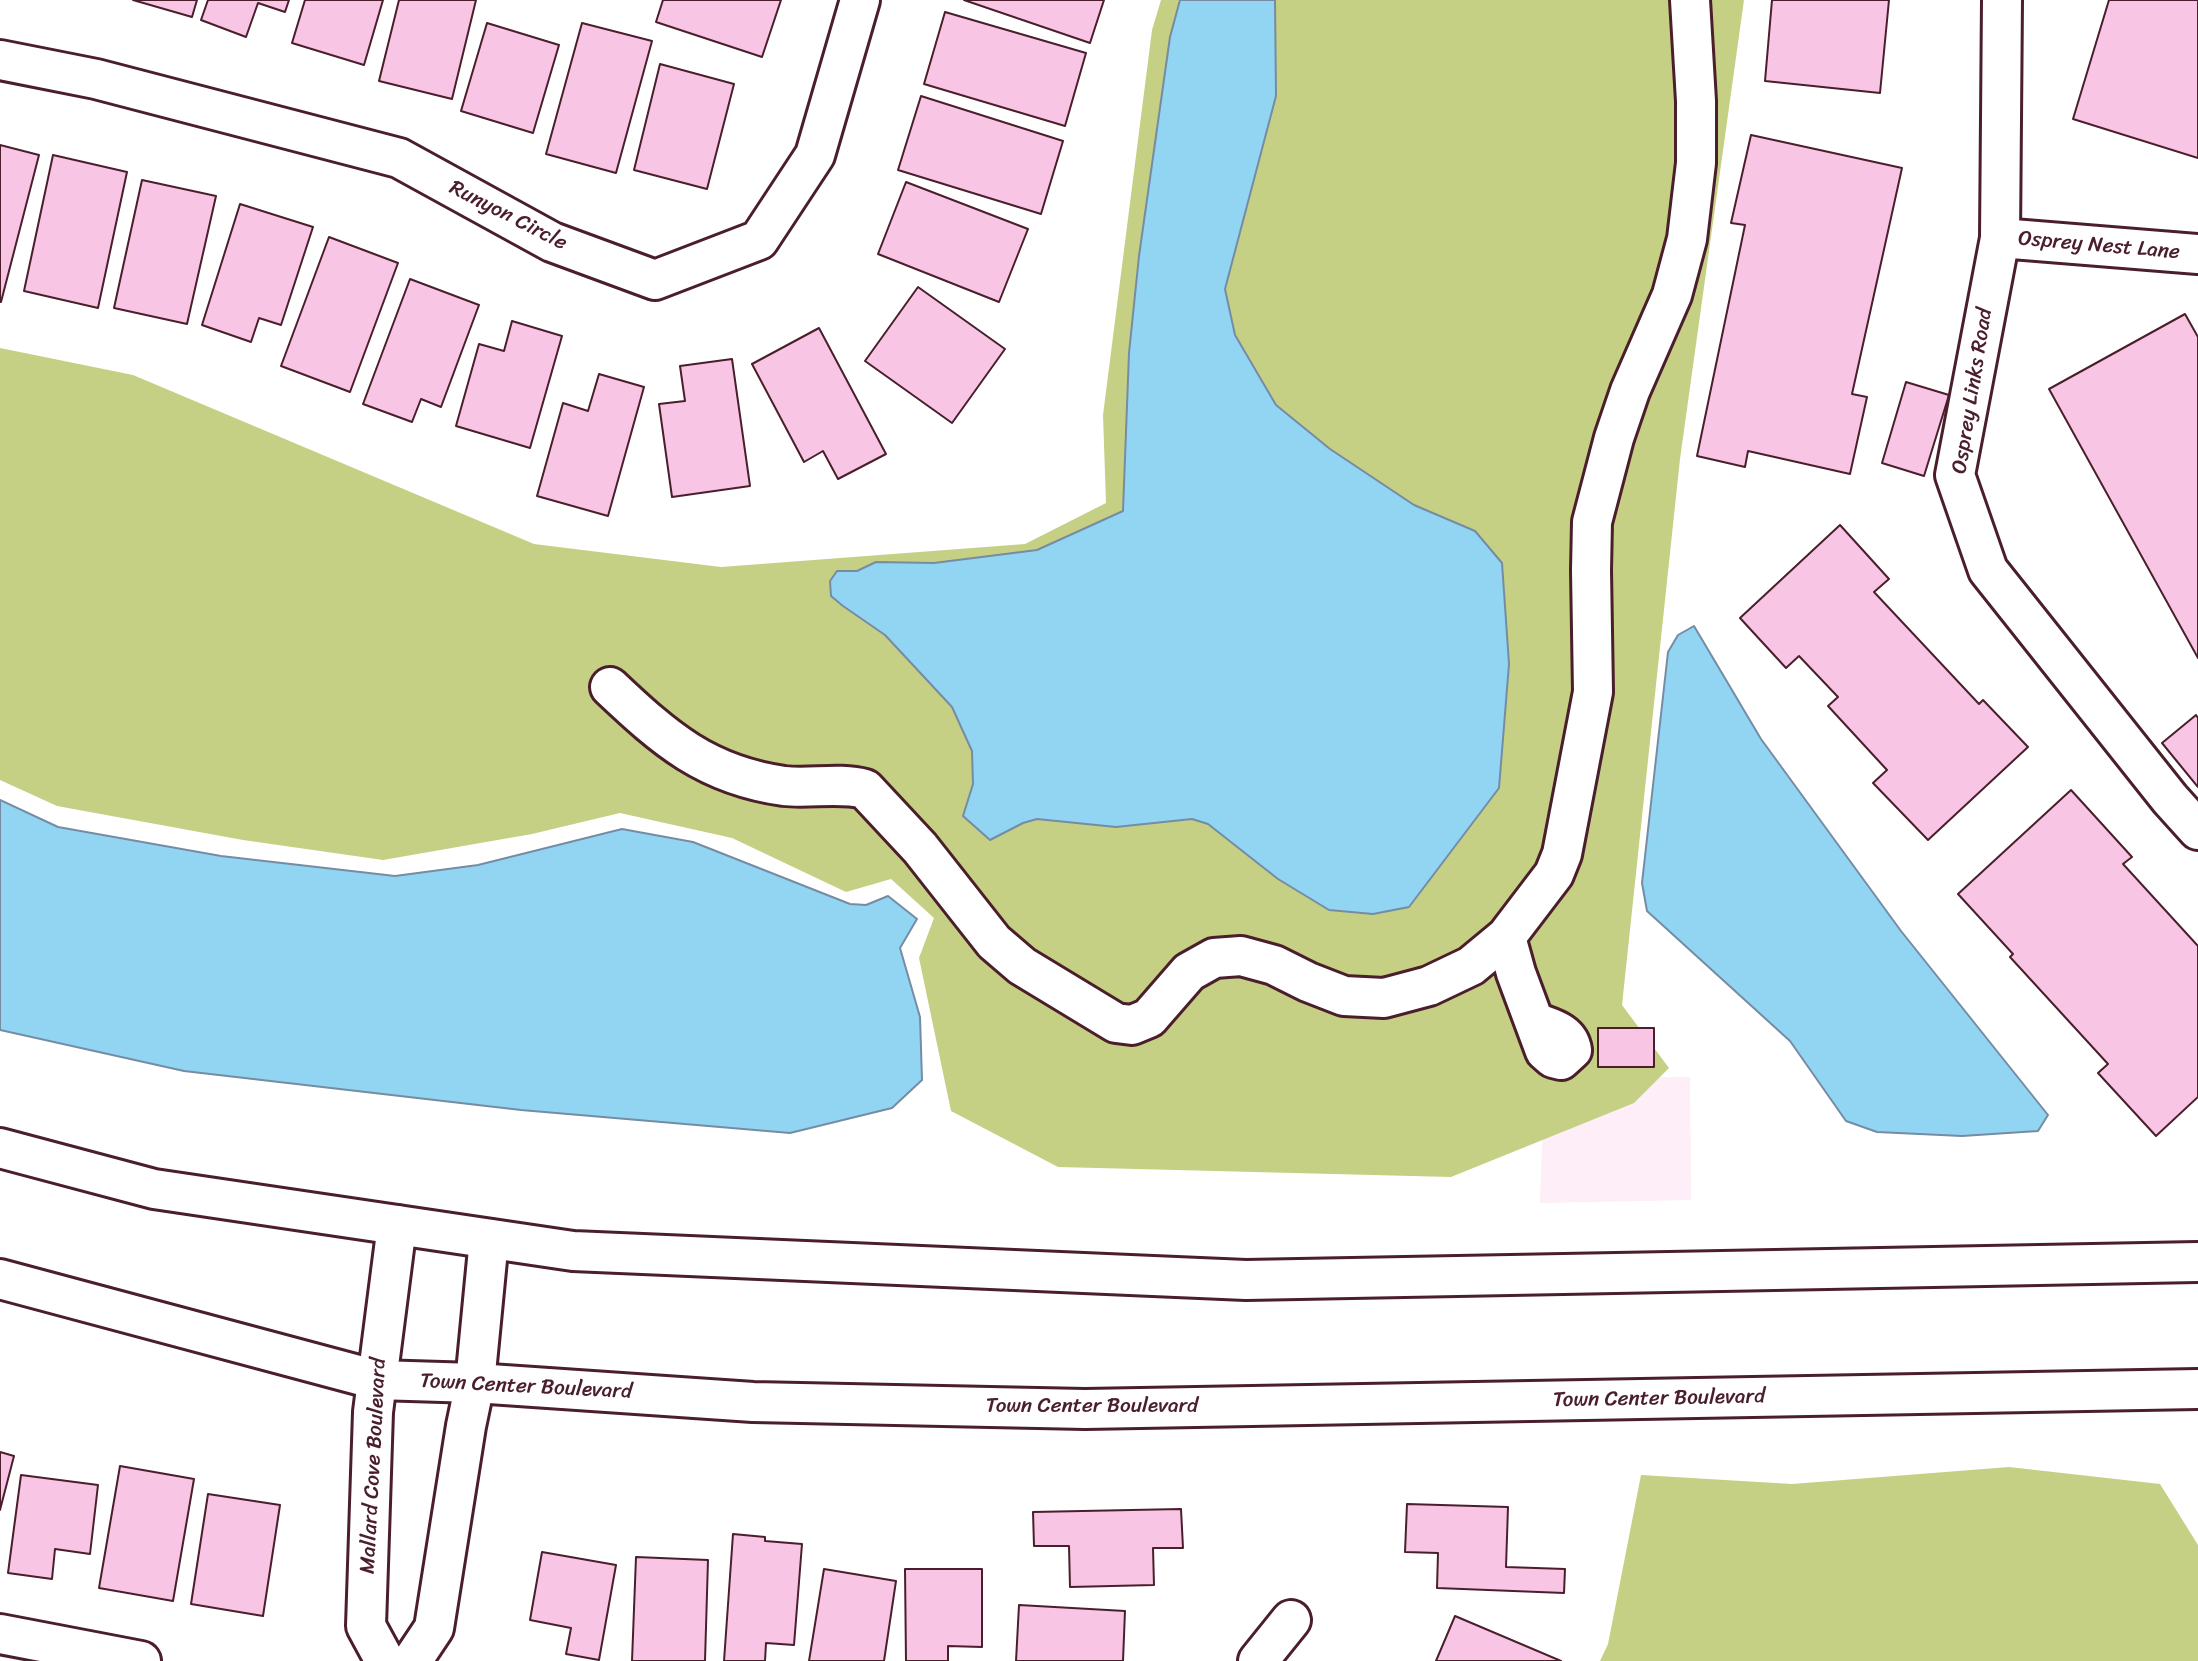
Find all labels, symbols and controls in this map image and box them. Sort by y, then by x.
street label: Runyon Circle [445,176,571,256]
street label: Osprey Nest Lane [2017,226,2181,266]
street label: Osprey Links Road [1947,306,1999,476]
street label: Mallard Cove Boulevard [356,1357,392,1575]
street label: Town Center Boulevard [419,1369,633,1405]
street label: Town Center Boulevard [1553,1385,1765,1413]
street label: Town Center Boulevard [986,1394,1198,1420]

